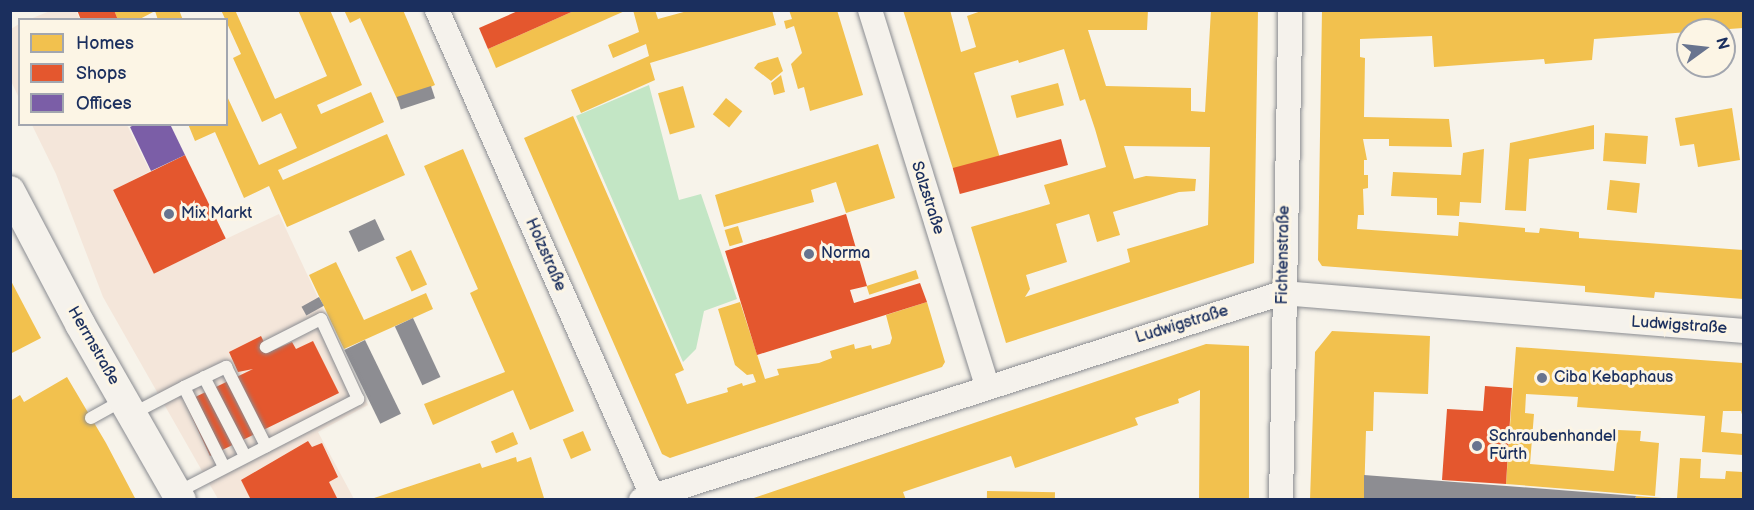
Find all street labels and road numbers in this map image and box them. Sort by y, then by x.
street label: Salzstraße [906,159,948,237]
street label: Fichtenstraße [1274,205,1294,305]
street label: Holzstraße [520,216,570,294]
street label: Ludwigstraße [1133,302,1231,348]
street label: Herrnstraße [63,303,123,389]
street label: Ludwigstraße [1630,313,1728,339]

